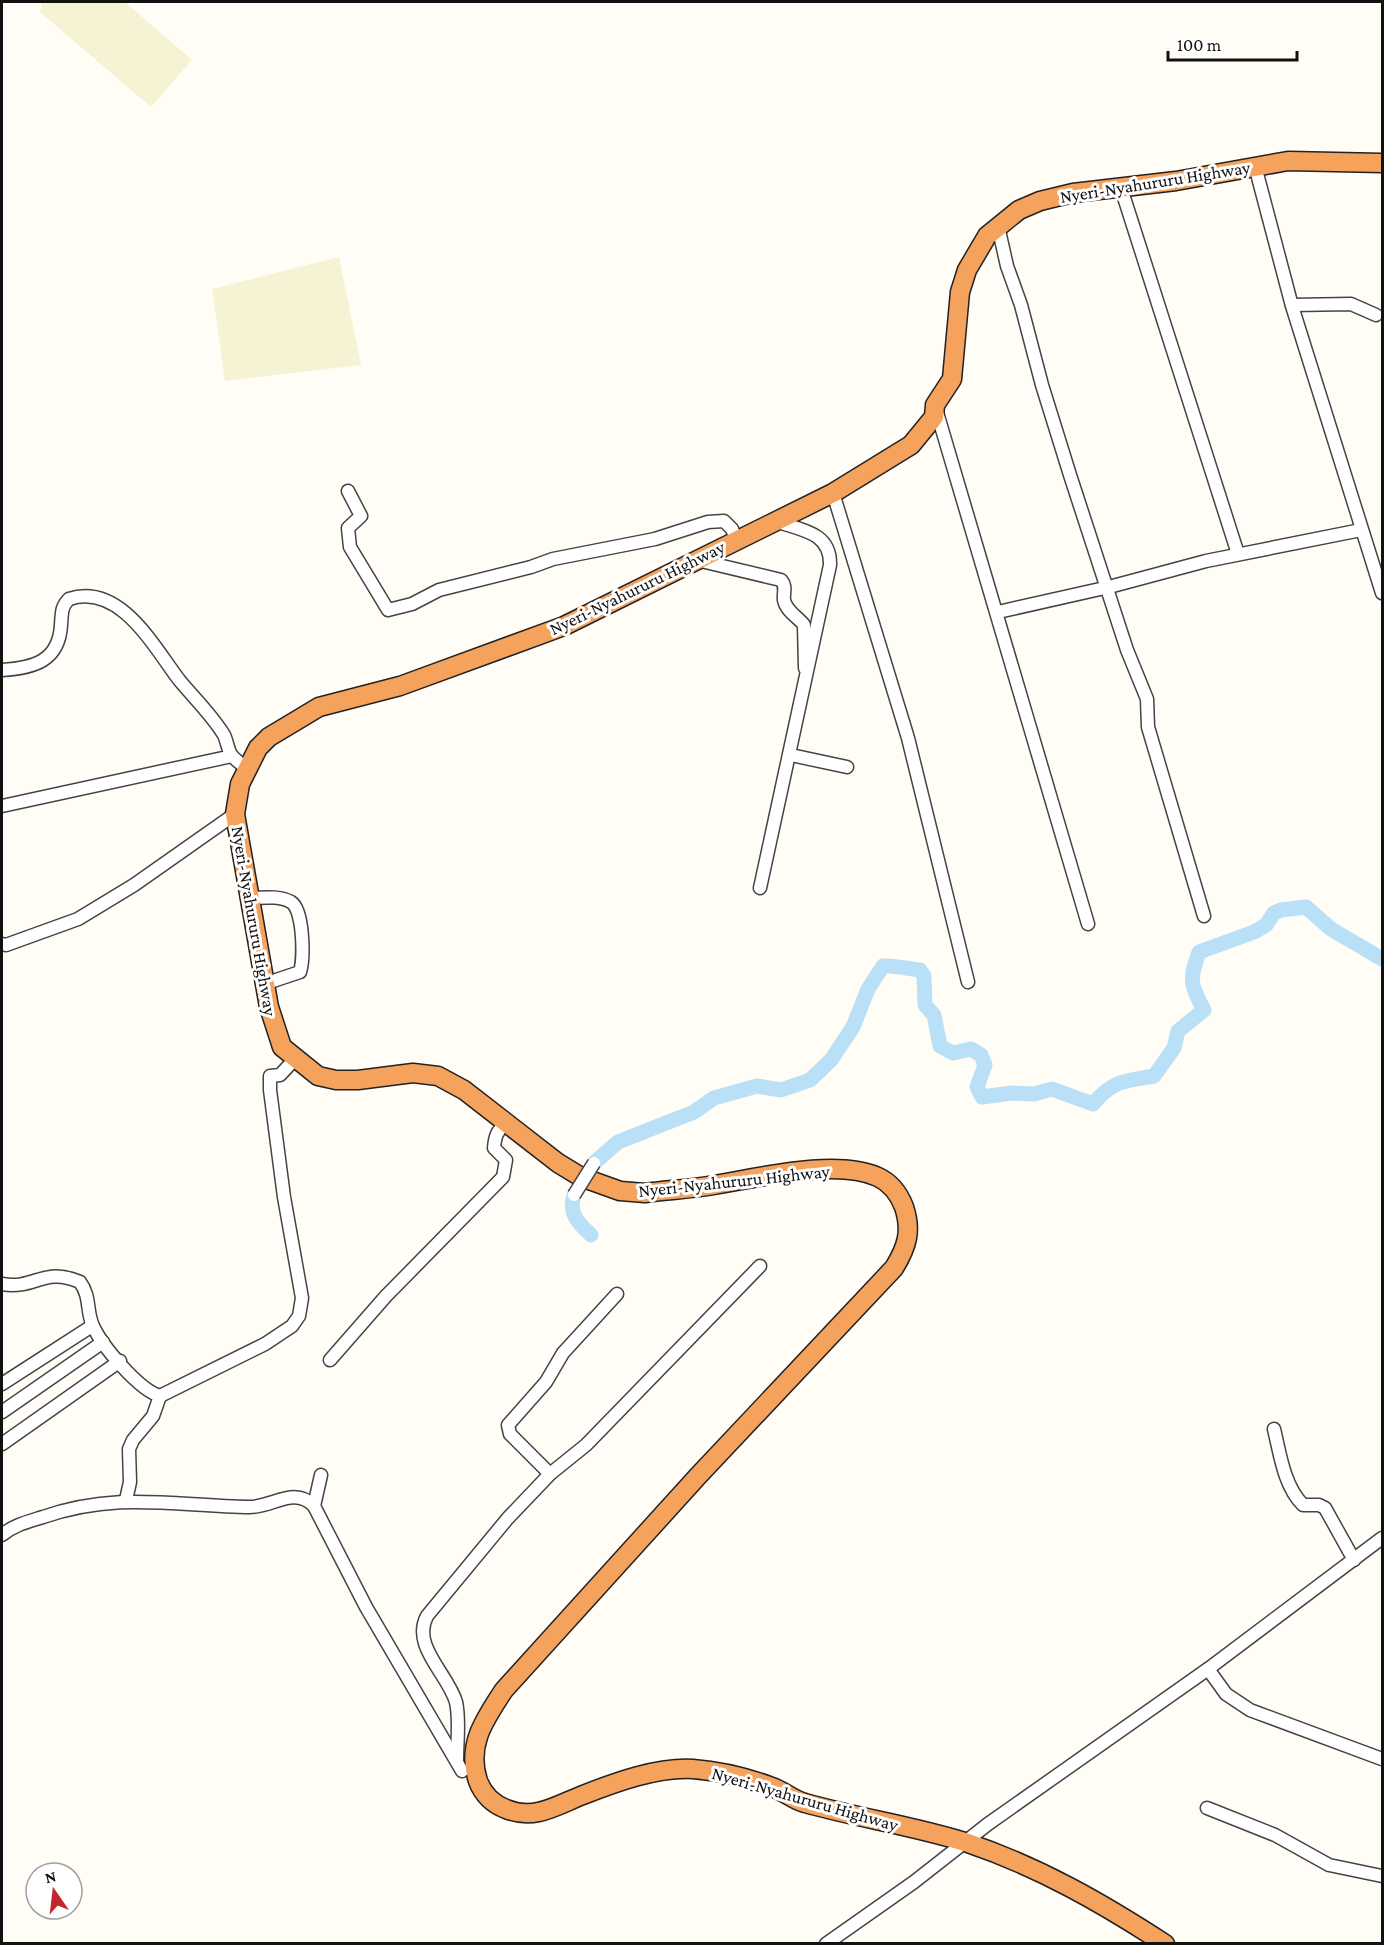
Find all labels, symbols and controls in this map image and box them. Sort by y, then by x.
scale bar [1168,24,1297,62]
text: 100 m [1177,35,1222,55]
street label: Nyeri-Nyahururu Highway [1058,157,1252,207]
street label: Nyeri-Nyahururu Highway [546,537,729,639]
street label: Nyeri-Nyahururu Highway [227,824,281,1018]
street label: Nyeri-Nyahururu Highway [637,1161,831,1201]
street label: Nyeri-Nyahururu Highway [710,1763,901,1835]
north arrow [24,1861,84,1921]
text: N [43,1867,58,1886]

